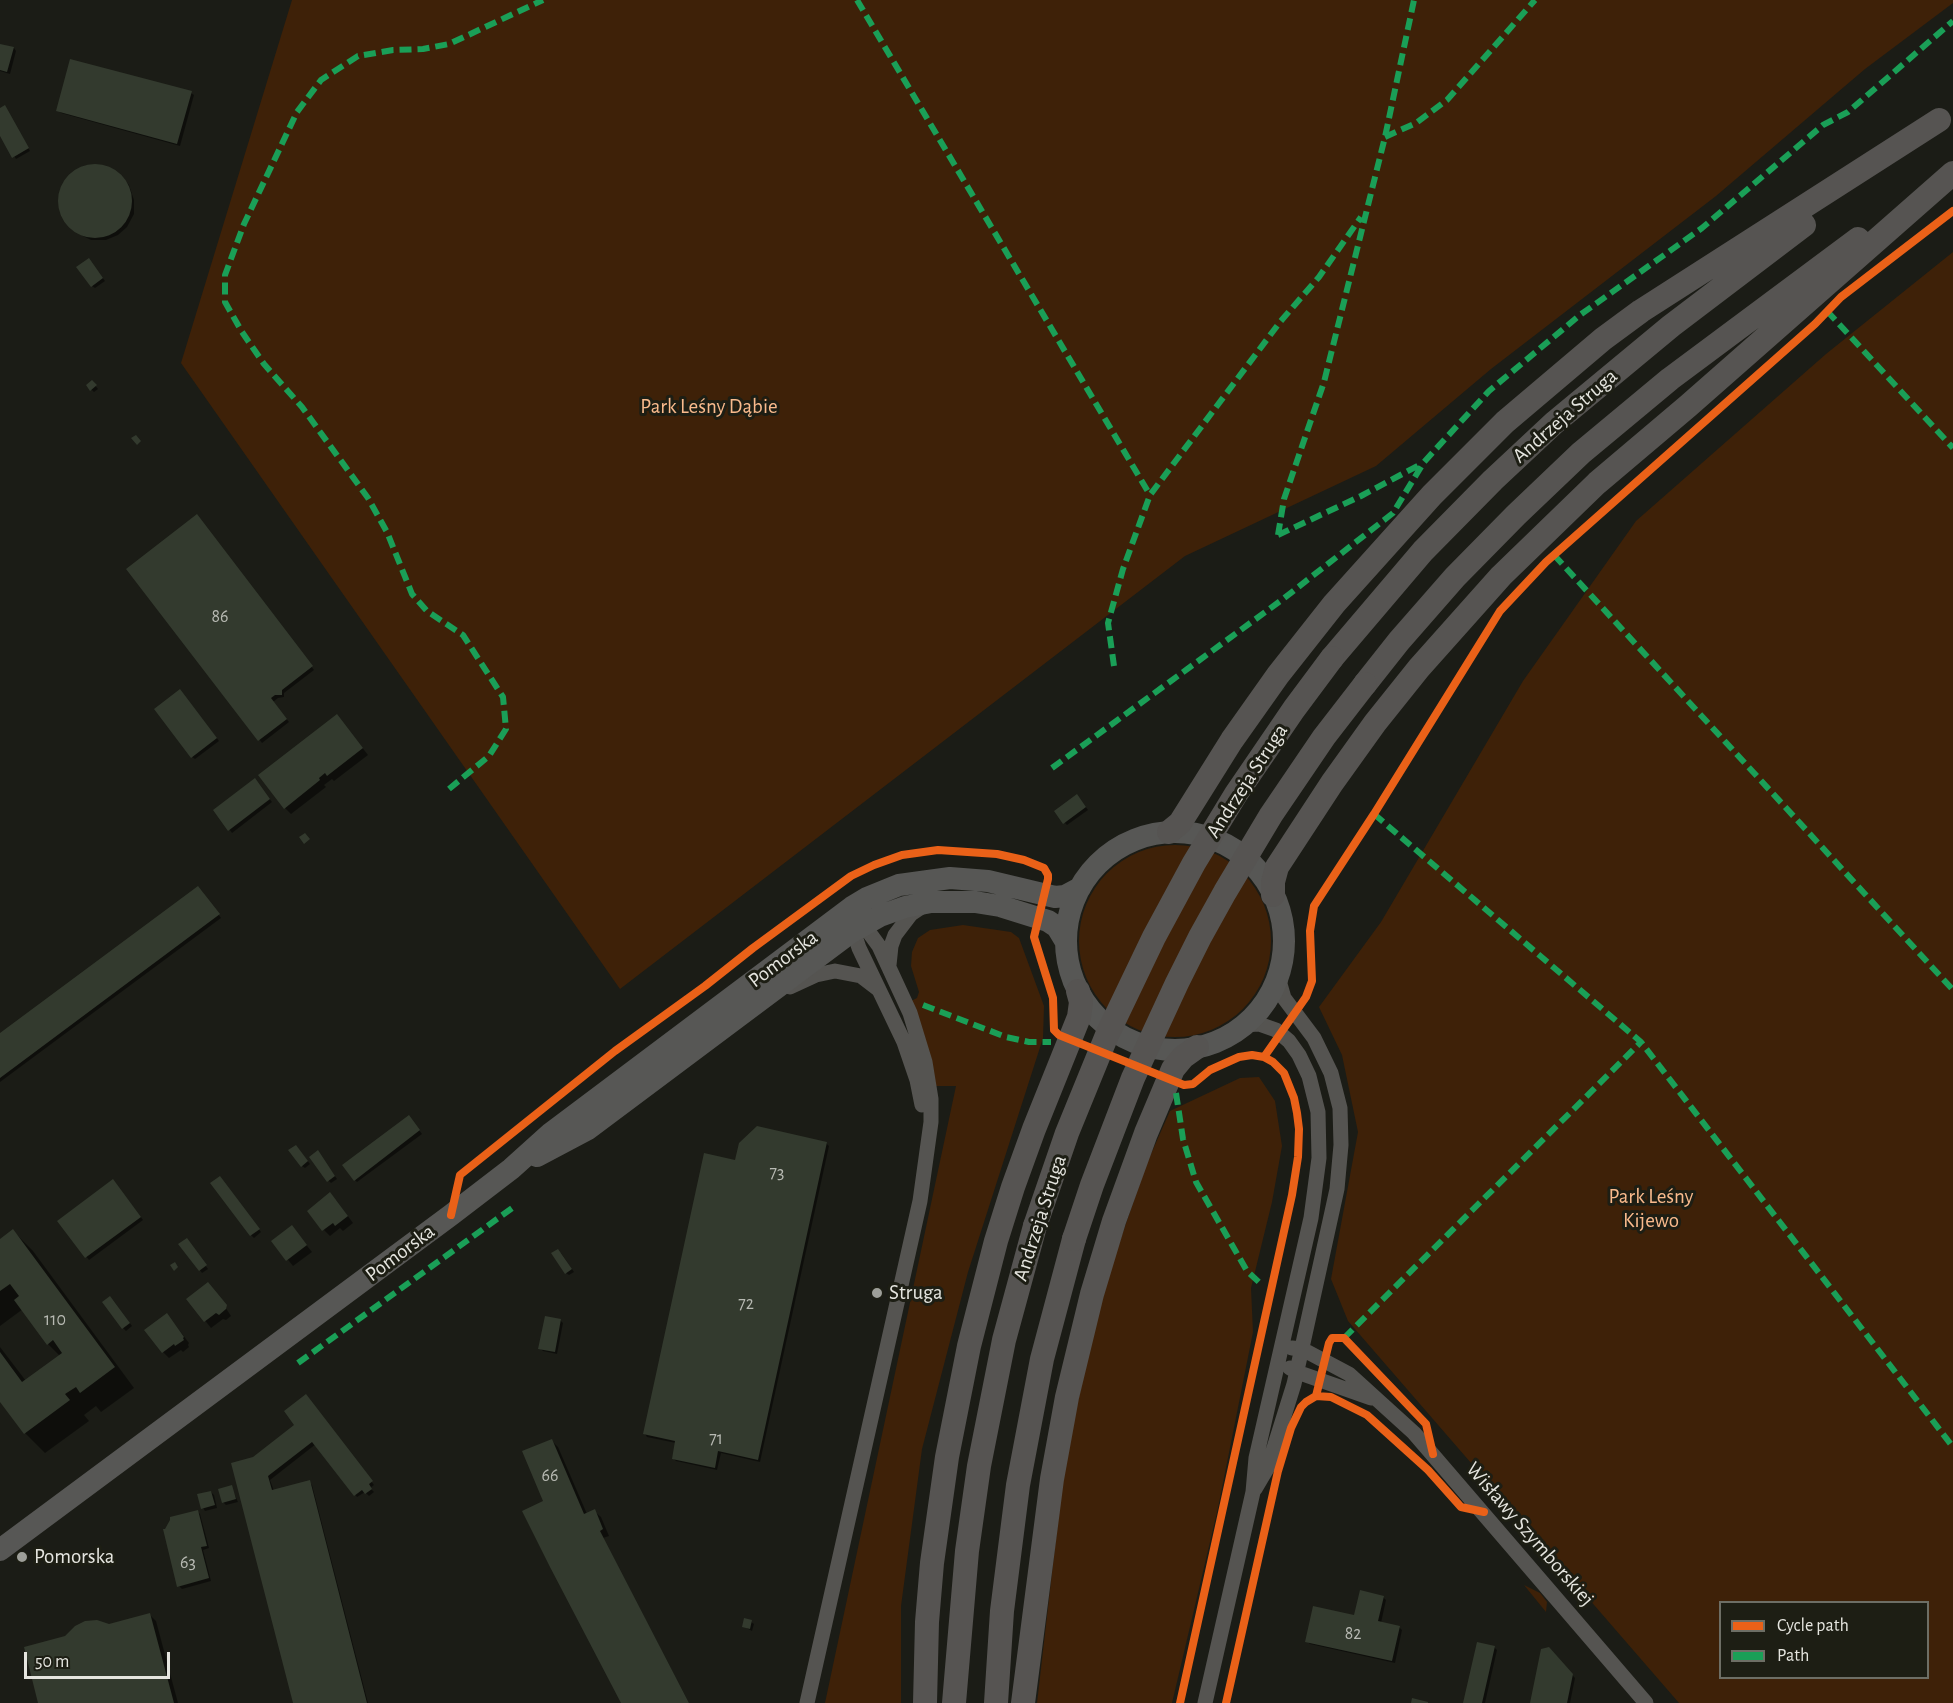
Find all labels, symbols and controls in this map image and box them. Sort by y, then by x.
street label: Andrzeja Struga [1507,364,1623,468]
park label: Park Leśny Dąbie [640,394,778,420]
house number: 86 [212,606,228,628]
street label: Andrzeja Struga [1201,719,1293,843]
street label: Pomorska [743,925,823,993]
street label: Andrzeja Struga [1008,1152,1072,1284]
house number: 73 [770,1162,784,1184]
park label: Park Leśny Kijewo [1608,1184,1694,1234]
street label: Pomorska [360,1219,440,1287]
place label: Struga [889,1280,943,1306]
marker: Struga [870,1286,884,1300]
house number: 72 [738,1293,754,1315]
house number: 110 [44,1309,66,1331]
house number: 71 [709,1428,723,1450]
street label: Wisławy Szymborskiej [1461,1457,1599,1611]
house number: 66 [542,1465,558,1487]
place label: Pomorska [34,1544,114,1570]
marker: Pomorska [15,1550,29,1564]
house number: 63 [180,1552,196,1574]
legend [1719,1601,1929,1679]
text: Cycle path [1777,1617,1849,1635]
house number: 82 [1345,1623,1361,1645]
scale bar [27,1640,172,1678]
text: Path [1777,1647,1809,1665]
text: 50 m [35,1653,69,1671]

